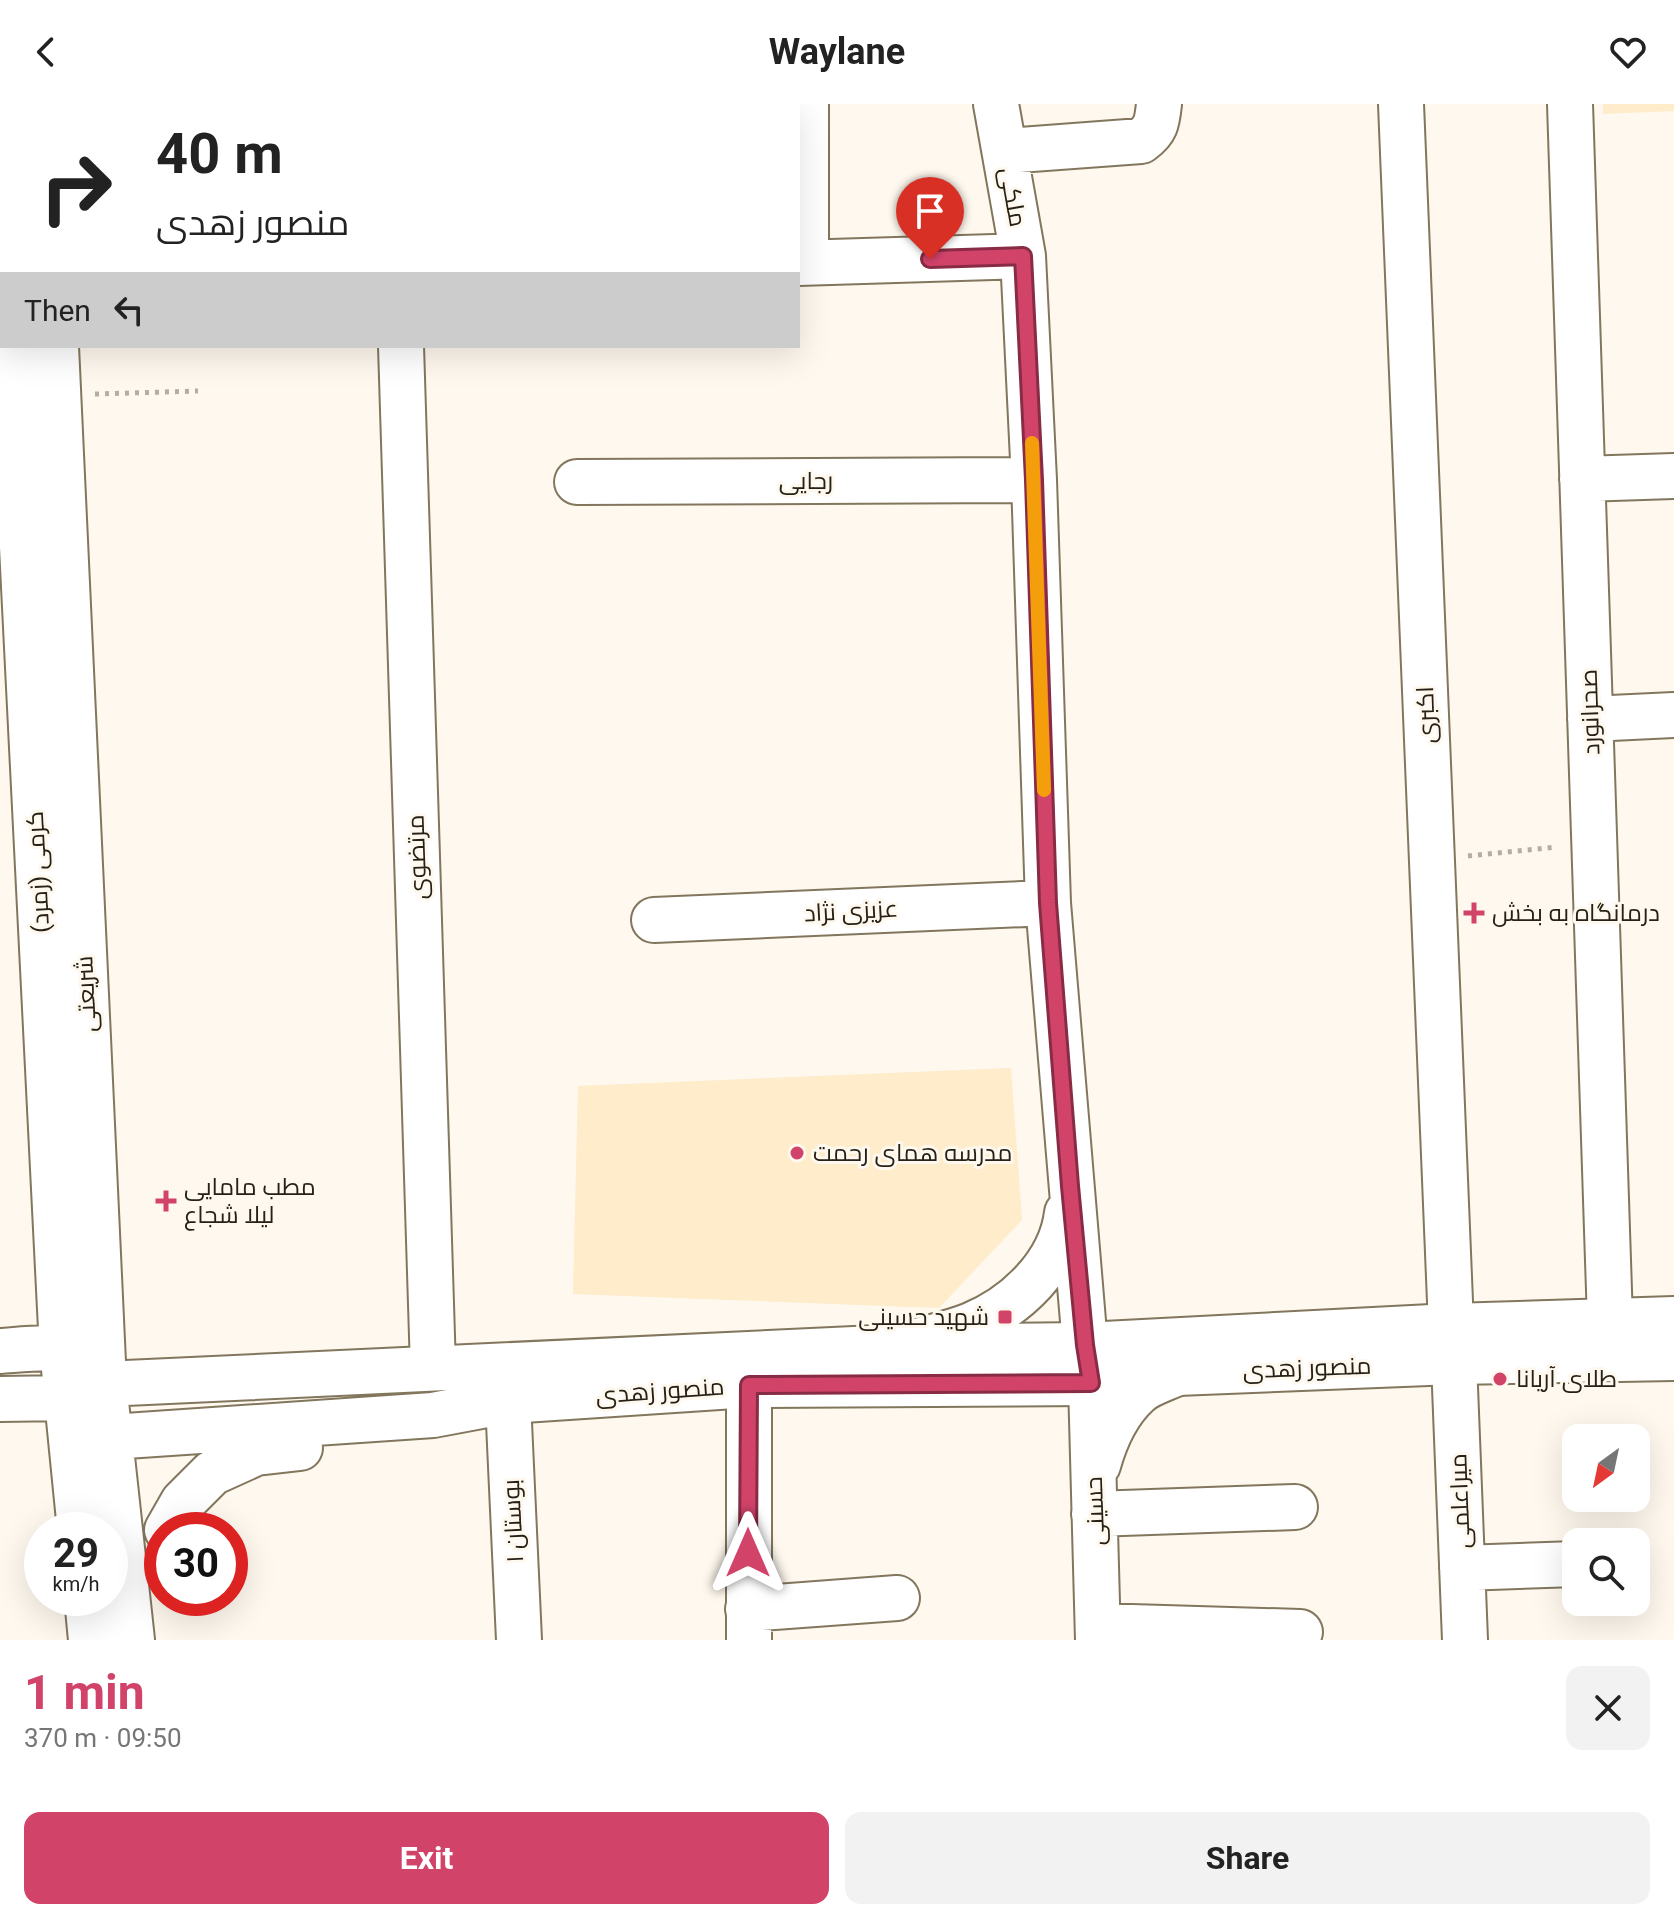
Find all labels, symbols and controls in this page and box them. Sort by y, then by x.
icon: back [24,30,68,74]
icon: heart [1606,30,1650,74]
text: Waylane [769,31,905,73]
text: 40 m [156,121,283,187]
icon: right [24,136,128,240]
street label: ملکی [994,165,1032,229]
pin [896,177,964,259]
icon: arrive [908,189,952,233]
text: منصور زهدی [156,202,349,244]
icon: left [107,288,151,332]
text: Then [24,293,91,328]
street label: رجایی [779,467,833,495]
street label: صحرانورد [1575,669,1605,755]
street label: اکبری [1411,686,1441,744]
street label: کرمی (زمرد) [21,810,55,934]
street label: مرتضوی [402,814,432,900]
street label: عزیزی نژاد [803,895,899,927]
place label: درمانگاه به بخش [1492,899,1660,927]
marker: درمانگاه به بخش [1463,902,1485,924]
street label: شریعتی [70,955,102,1033]
place label: مدرسه همای رحمت [813,1139,1013,1167]
marker: مدرسه همای رحمت [788,1144,806,1162]
place label: مطب مامایی لیلا شجاع [184,1173,316,1231]
marker: مطب مامایی لیلا شجاع [155,1190,177,1212]
place label: شهید حسینی [858,1303,989,1331]
marker: شهید حسینی [996,1308,1014,1326]
street label: منصور زهدی [1242,1352,1372,1384]
place label: طلای آریانا [1516,1365,1617,1393]
marker: طلای آریانا [1491,1370,1509,1388]
street label: منصور زهدی [595,1373,725,1409]
north arrow [1562,1424,1650,1512]
map controls [1562,1424,1650,1616]
street label: میراعلمی [1444,1453,1476,1549]
street label: حسینی [1080,1476,1110,1546]
street label: بوستان ۱ [497,1479,529,1563]
position arrow [706,1511,790,1595]
speed limit sign: 30 [144,1512,248,1616]
button: search [1562,1528,1650,1616]
text: 29 [53,1530,99,1577]
text: km/h [53,1572,99,1596]
text: 1 min [24,1664,145,1721]
button: close [1566,1666,1650,1750]
text: 370 m · 09:50 [24,1723,182,1753]
button: Exit [24,1812,829,1904]
button: Share [845,1812,1650,1904]

